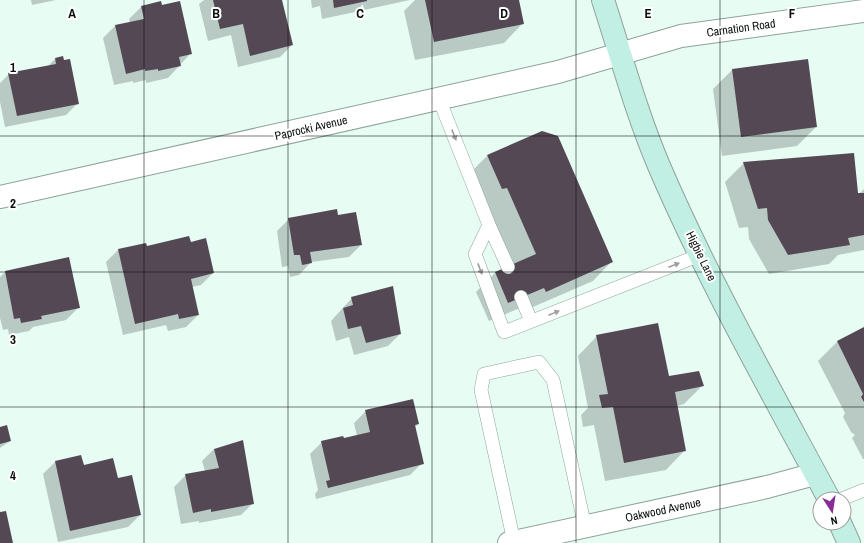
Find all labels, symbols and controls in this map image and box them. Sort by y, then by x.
text: A [68,5,76,22]
text: B [212,5,220,22]
text: C [356,5,364,22]
text: D [500,5,508,22]
text: E [644,5,652,22]
text: F [789,5,796,22]
street label: Carnation Road [705,15,777,41]
text: 1 [10,59,16,76]
street label: Paprocki Avenue [273,112,349,144]
one-way arrow [452,130,458,142]
text: 2 [10,195,16,212]
street label: Higbie Lane [682,228,720,284]
one-way arrow [669,262,680,268]
one-way arrow [478,263,484,275]
one-way arrow [548,309,560,315]
text: 3 [10,331,16,348]
text: 4 [10,467,16,484]
north arrow [812,491,852,531]
street label: Oakwood Avenue [624,494,702,526]
text: N [829,513,839,528]

